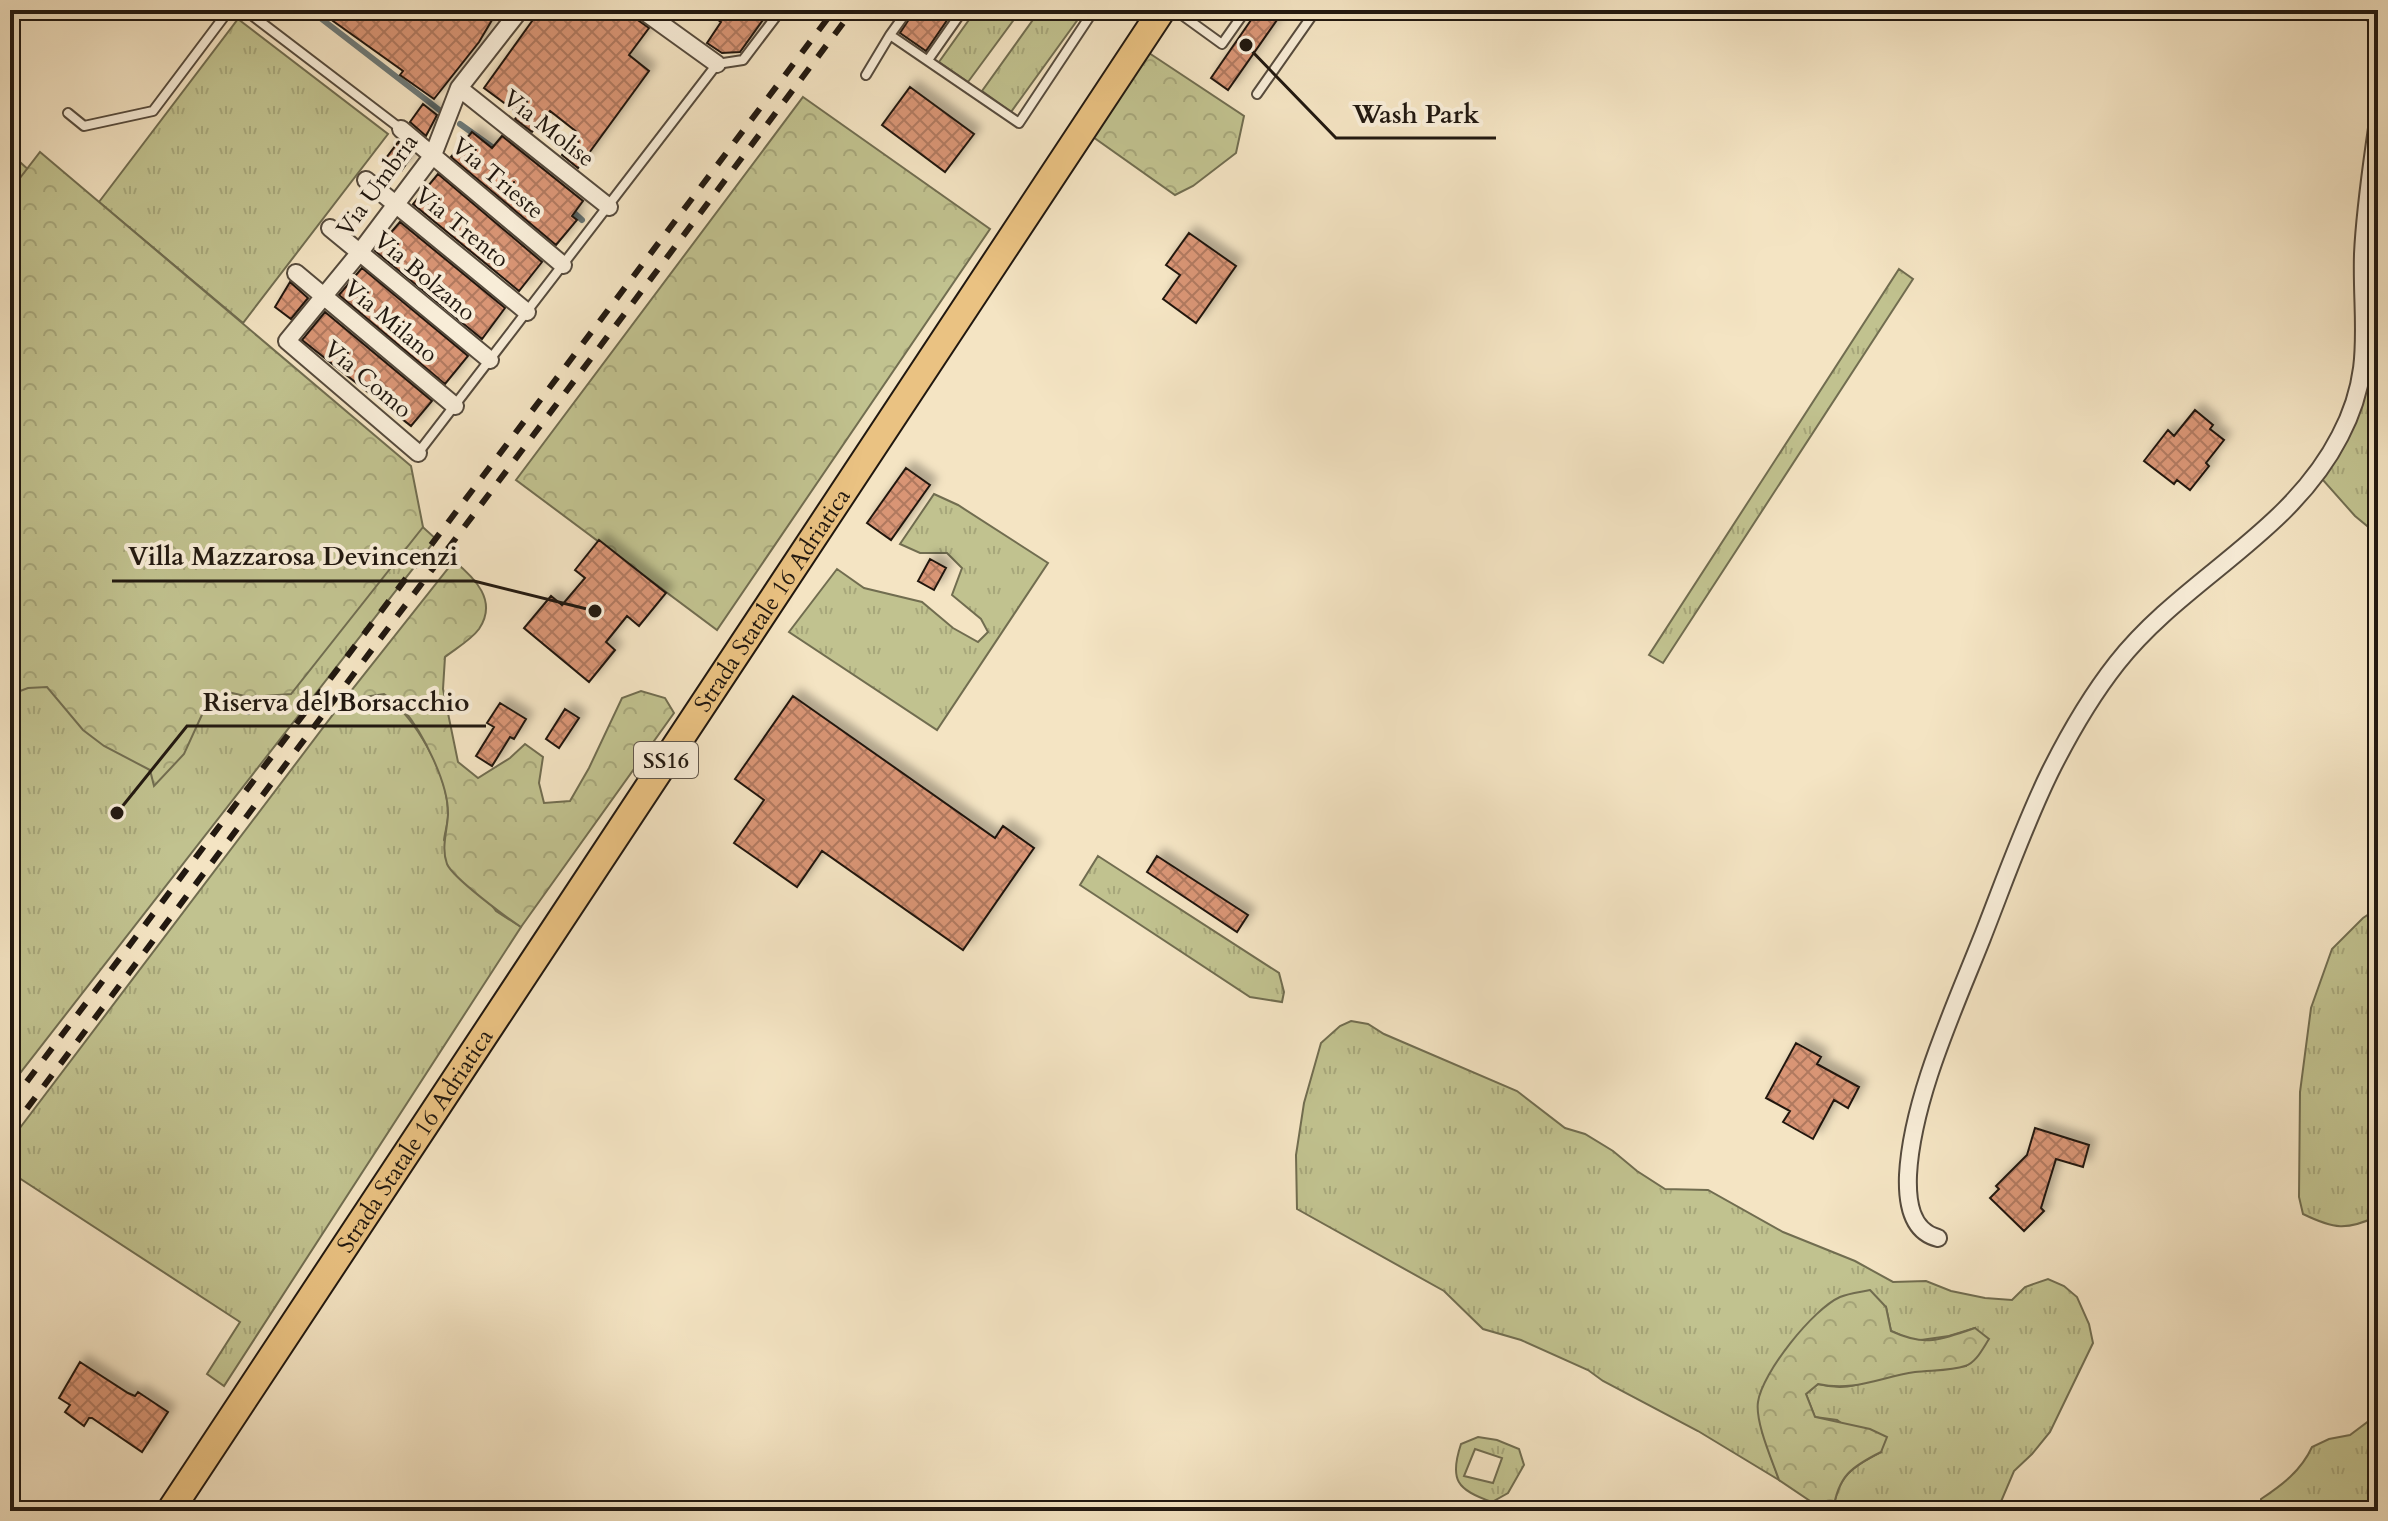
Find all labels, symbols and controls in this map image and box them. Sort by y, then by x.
street label: Via Molise [496,82,602,175]
callout: Wash Park [1336,88,1496,138]
text: Wash Park [1351,97,1480,132]
street label: Via Umbria [329,127,426,243]
street label: Via Trieste [444,130,551,227]
street label: Via Trento [408,179,516,276]
street label: Via Bolzano [366,224,483,329]
street label: Via Milano [337,272,445,371]
street label: Via Como [317,333,419,426]
street label: Strada Statale 16 Adriatica [686,481,859,719]
callout: Villa Mazzarosa Devincenzi [112,531,474,581]
text: Villa Mazzarosa Devincenzi [128,539,458,574]
callout: Riserva del Borsacchio [187,676,486,726]
text: Riserva del Borsacchio [203,685,469,720]
road number: SS16 [634,742,698,778]
street label: Strada Statale 16 Adriatica [329,1022,502,1259]

